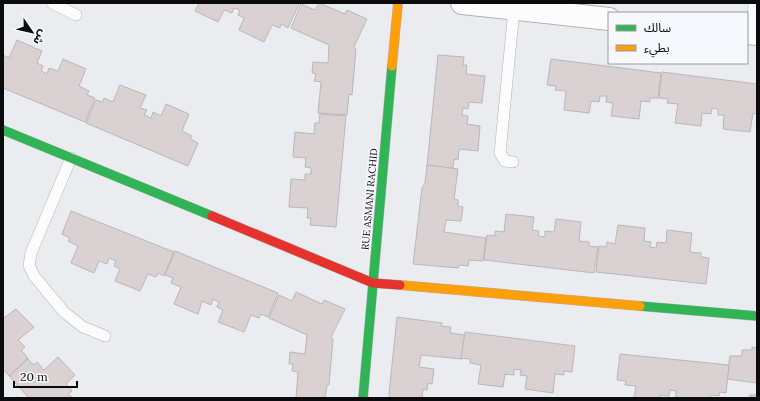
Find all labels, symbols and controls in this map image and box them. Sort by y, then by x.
north arrow [12,12,52,52]
legend [608,12,748,64]
text: سالك [644,20,671,35]
text: ش [30,27,50,48]
text: بطيء [644,40,670,58]
street label: RUE ASMANI RACHID [359,148,380,250]
scale bar [14,363,77,389]
text: 20 m [20,369,48,384]

